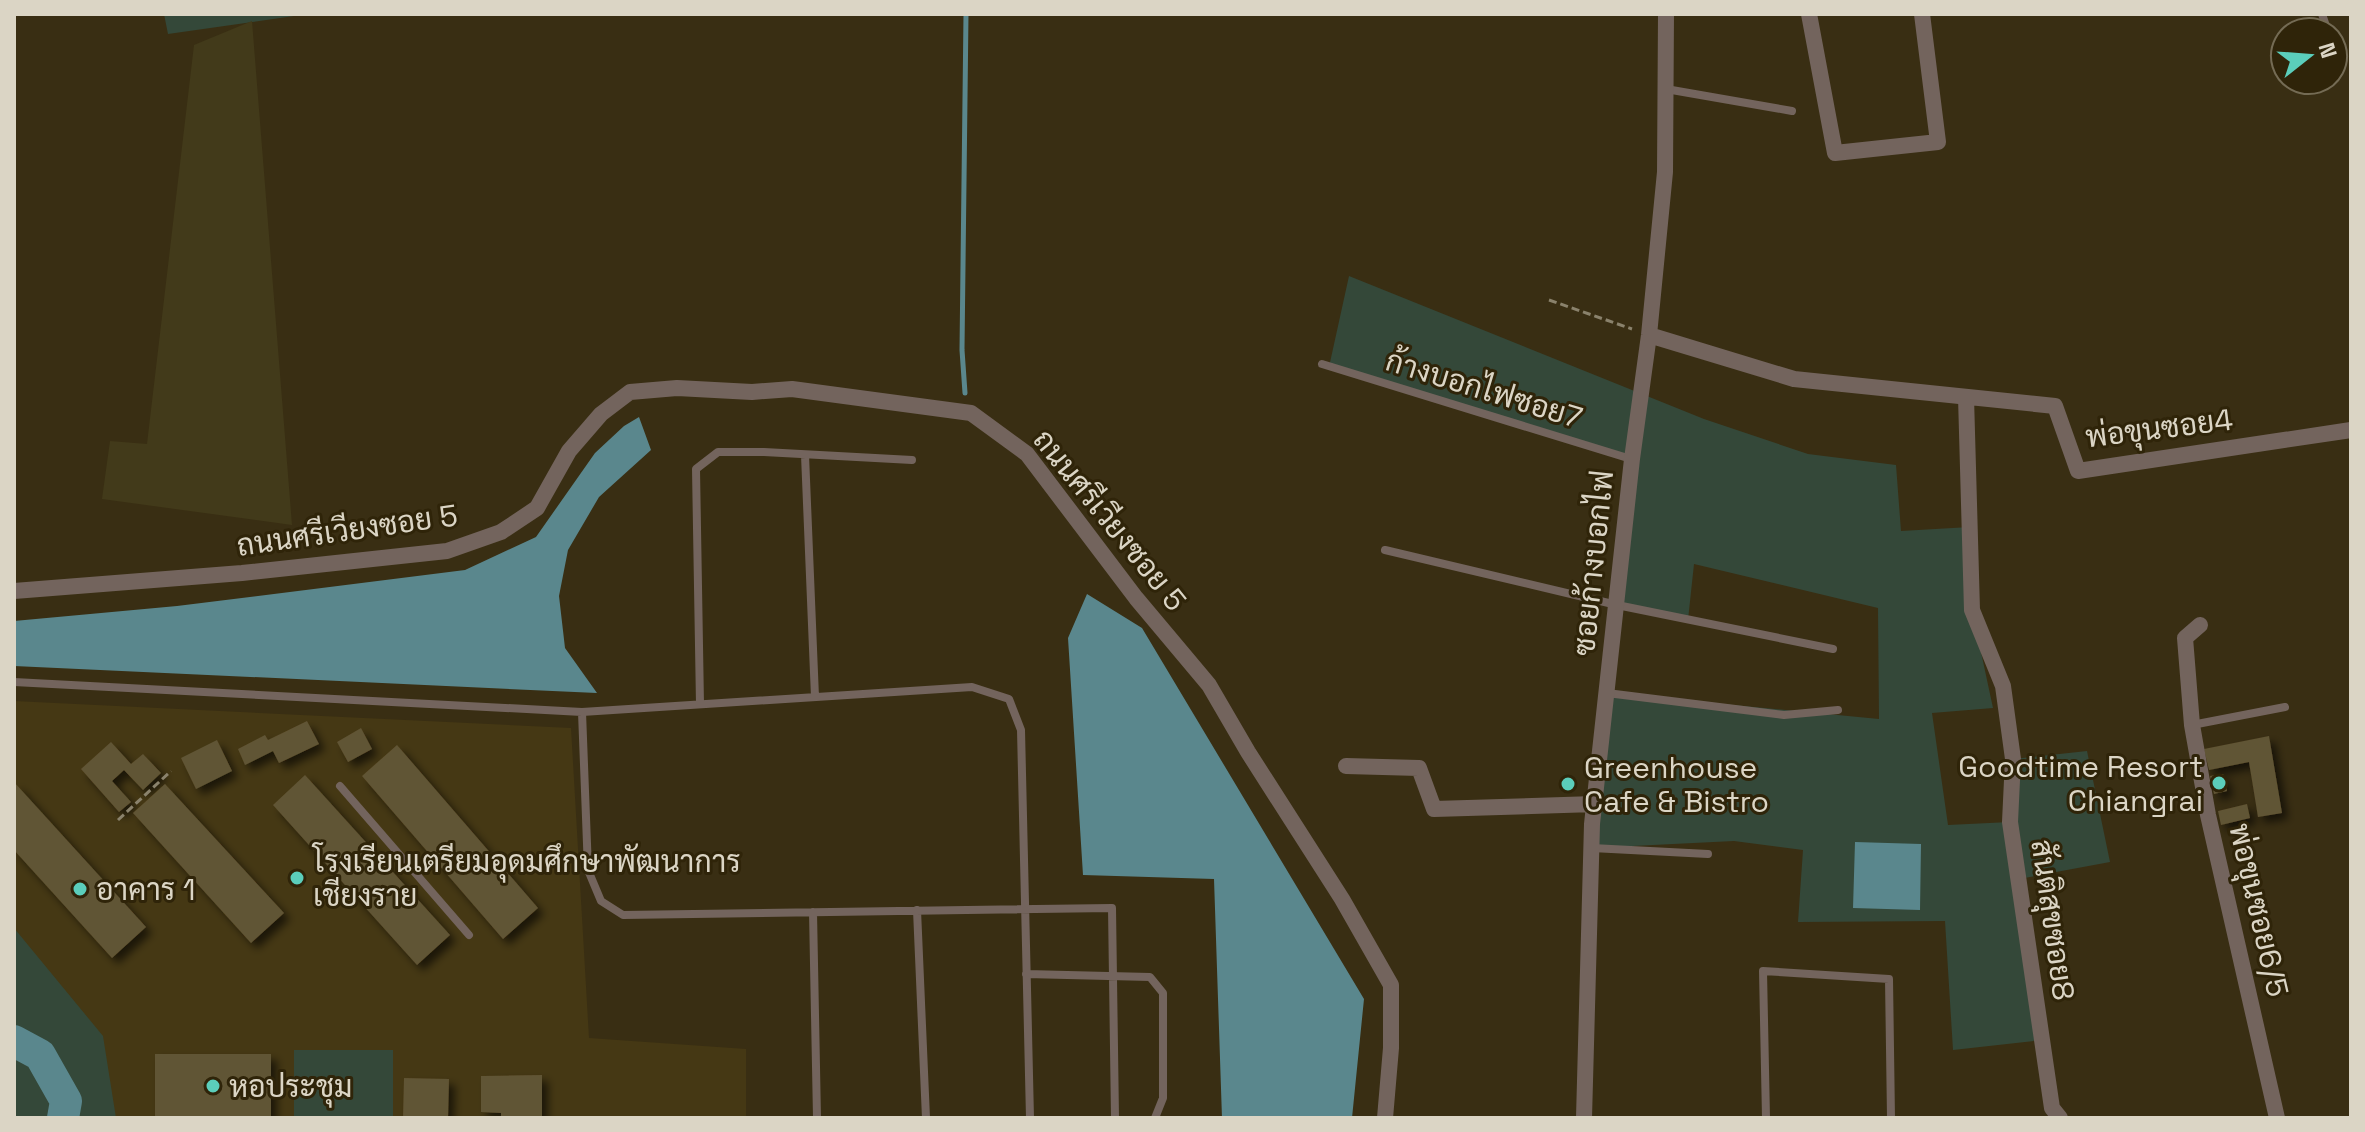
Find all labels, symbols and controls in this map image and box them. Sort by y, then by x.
north arrow [2269,16,2349,96]
text: N [2313,39,2344,61]
street label: ก้างบอกไฟซอย7 [1381,340,1587,437]
street label: พ่อขุนซอย4 [2083,400,2235,458]
street label: ถนนศรีเวียงซอย 5 [1025,421,1195,619]
street label: ซอยก้างบอกไฟ [1563,468,1622,658]
street label: ถนนศรีเวียงซอย 5 [234,495,460,565]
place label: Goodtime Resort Chiangrai [1958,747,2203,820]
place label: Greenhouse Cafe & Bistro [1584,748,1769,821]
marker: Goodtime Resort Chiangrai [2210,774,2228,792]
marker: Greenhouse Cafe & Bistro [1559,775,1577,793]
street label: พ่อขุนซอย6/5 [2218,819,2298,1001]
street label: สันติสุขซอย8 [2020,837,2084,1003]
place label: โรงเรียนเตรียมอุดมศึกษาพัฒนาการ เชียงราย [311,842,741,915]
marker: โรงเรียนเตรียมอุดมศึกษาพัฒนาการ เชียงราย [288,869,306,887]
place label: อาคาร 1 [96,870,196,909]
marker: อาคาร 1 [71,880,89,898]
place label: หอประชุม [229,1067,352,1108]
marker: หอประชุม [204,1077,222,1095]

